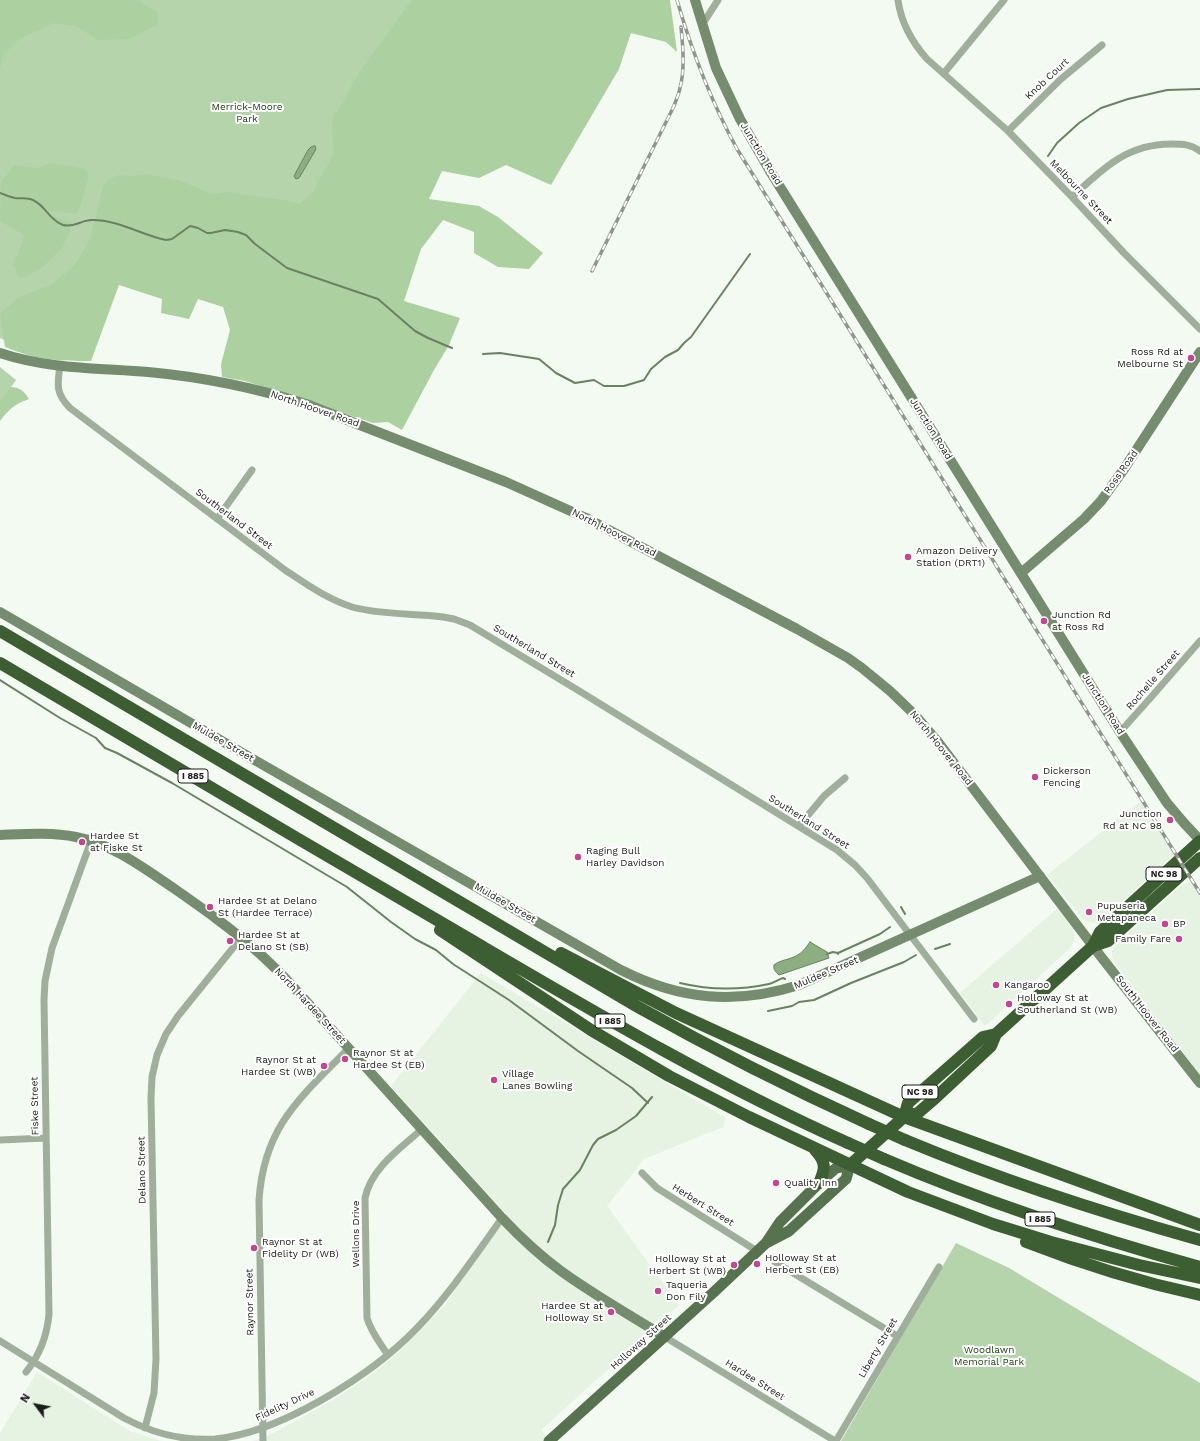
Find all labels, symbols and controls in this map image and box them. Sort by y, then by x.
street label: Knob Court [1023,56,1071,102]
park label: Merrick-Moore Park [211,101,283,124]
street label: Junction Road [738,121,784,187]
street label: Melbourne Street [1047,157,1115,227]
place label: Ross Rd at Melbourne St [1117,346,1183,370]
marker: Ross Rd at Melbourne St [1186,353,1196,363]
street label: North Hoover Road [269,388,361,430]
street label: Junction Road [907,396,955,462]
street label: Ross Road [1102,448,1140,496]
street label: Southerland Street [193,486,275,552]
street label: North Hoover Road [570,507,658,559]
place label: Amazon Delivery Station (DRT1) [916,545,998,568]
marker: Amazon Delivery Station (DRT1) [903,552,913,562]
place label: Junction Rd at Ross Rd [1052,609,1111,632]
marker: Junction Rd at Ross Rd [1039,616,1049,626]
street label: Southerland Street [491,622,577,680]
street label: Rochelle Street [1124,648,1182,712]
street label: Junction Road [1079,671,1127,737]
street label: North Hoover Road [907,708,975,788]
street label: Muldee Street [190,720,256,764]
place label: Dickerson Fencing [1043,765,1091,788]
road number: I 885 [178,769,208,783]
marker: Dickerson Fencing [1030,772,1040,782]
street label: Southerland Street [766,792,852,852]
place label: Junction Rd at NC 98 [1103,808,1162,832]
marker: Junction Rd at NC 98 [1165,815,1175,825]
place label: Hardee St at Fiske St [90,830,142,854]
marker: Hardee St at Fiske St [77,837,87,847]
place label: Raging Bull Harley Davidson [586,845,664,868]
marker: Raging Bull Harley Davidson [573,852,583,862]
road number: NC 98 [1146,867,1182,881]
street label: Muldee Street [472,881,538,925]
place label: Hardee St at Delano St (Hardee Terrace) [218,895,317,918]
place label: Pupuseria Metapaneca [1097,900,1156,924]
marker: Hardee St at Delano St (Hardee Terrace) [205,902,215,912]
marker: Pupuseria Metapaneca [1084,907,1094,917]
place label: BP [1173,918,1186,930]
marker: BP [1160,919,1170,929]
place label: Hardee St at Delano St (SB) [238,929,309,952]
place label: Family Fare [1115,933,1171,945]
marker: Family Fare [1174,934,1184,944]
marker: Hardee St at Delano St (SB) [225,936,235,946]
street label: Muldee Street [792,954,860,992]
street label: North Hardee Street [272,966,348,1046]
street label: South Hoover Road [1113,973,1181,1055]
place label: Kangaroo [1004,979,1049,991]
marker: Kangaroo [991,980,1001,990]
place label: Holloway St at Southerland St (WB) [1017,992,1117,1016]
marker: Holloway St at Southerland St (WB) [1004,999,1014,1009]
road number: I 885 [595,1014,625,1028]
place label: Raynor St at Hardee St (EB) [353,1047,425,1070]
place label: Raynor St at Hardee St (WB) [241,1054,316,1078]
marker: Raynor St at Hardee St (EB) [340,1054,350,1064]
marker: Raynor St at Hardee St (WB) [319,1061,329,1071]
place label: Village Lanes Bowling [502,1068,572,1092]
marker: Village Lanes Bowling [489,1075,499,1085]
street label: Fiske Street [28,1076,42,1136]
road number: NC 98 [902,1085,938,1099]
street label: Delano Street [135,1136,149,1204]
place label: Quality Inn [784,1177,837,1189]
marker: Quality Inn [771,1178,781,1188]
street label: Herbert Street [670,1181,736,1229]
street label: Wellons Drive [350,1201,362,1267]
road number: I 885 [1025,1212,1055,1226]
place label: Raynor St at Fidelity Dr (WB) [262,1236,339,1260]
marker: Raynor St at Fidelity Dr (WB) [249,1243,259,1253]
place label: Holloway St at Herbert St (EB) [765,1252,839,1276]
place label: Holloway St at Herbert St (WB) [649,1253,726,1276]
marker: Holloway St at Herbert St (EB) [752,1259,762,1269]
marker: Holloway St at Herbert St (WB) [729,1260,739,1270]
street label: Raynor Street [243,1268,257,1336]
place label: Taqueria Don Fily [666,1279,707,1302]
marker: Taqueria Don Fily [653,1286,663,1296]
place label: Hardee St at Holloway St [541,1300,603,1324]
marker: Hardee St at Holloway St [606,1307,616,1317]
street label: Holloway Street [608,1312,674,1372]
street label: Liberty Street [856,1316,900,1380]
park label: Woodlawn Memorial Park [954,1344,1024,1368]
street label: Hardee Street [723,1357,787,1403]
north arrow [16,1385,56,1425]
street label: Fidelity Drive [253,1386,317,1424]
text: N [18,1391,33,1405]

